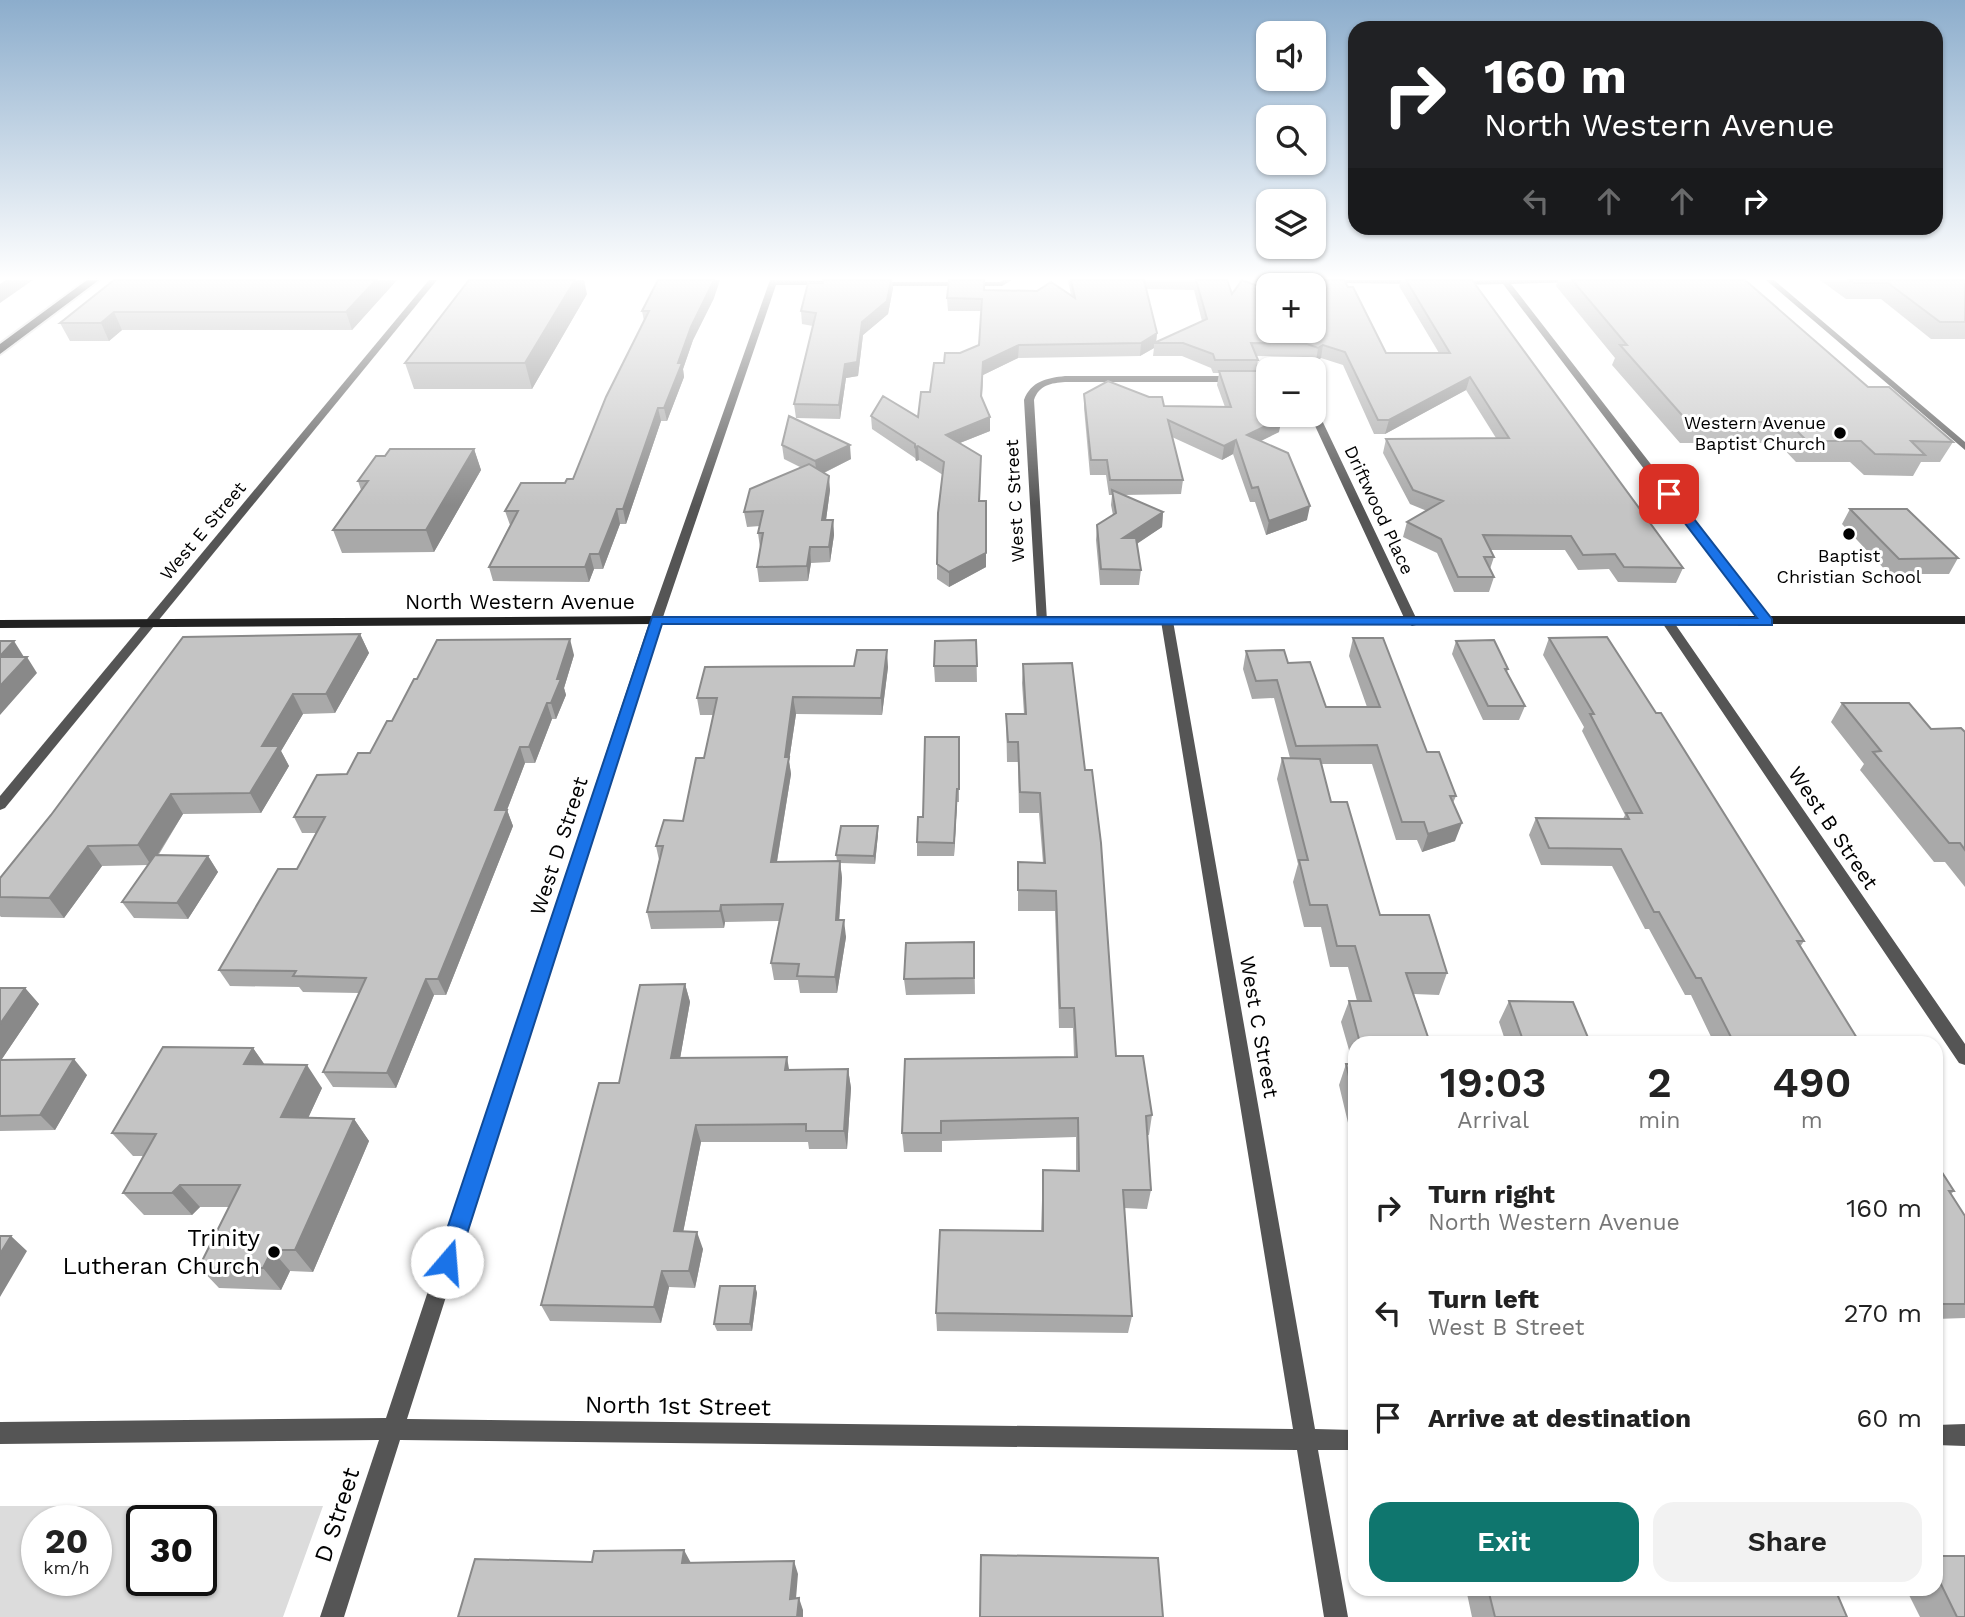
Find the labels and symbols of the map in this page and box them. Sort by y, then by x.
place label: Western Avenue Baptist Church [1684,412,1826,454]
marker: Western Avenue Baptist Church [1832,425,1848,441]
street label: West C Street [1001,439,1028,563]
street label: Driftwood Place [1340,442,1418,578]
pin [1639,464,1699,524]
street label: West E Street [155,477,250,584]
marker: Baptist Christian School [1841,526,1857,542]
place label: Baptist Christian School [1777,545,1922,587]
street label: North Western Avenue [405,589,635,614]
street label: West B Street [1783,762,1884,894]
street label: West D Street [524,773,593,918]
street label: West C Street [1235,954,1284,1100]
place label: Trinity Lutheran Church [62,1224,261,1280]
position arrow [410,1225,484,1299]
marker: Trinity Lutheran Church [266,1244,282,1260]
street label: North 1st Street [585,1390,771,1422]
street label: D Street [309,1464,365,1566]
speed limit sign: 30 [126,1505,217,1596]

